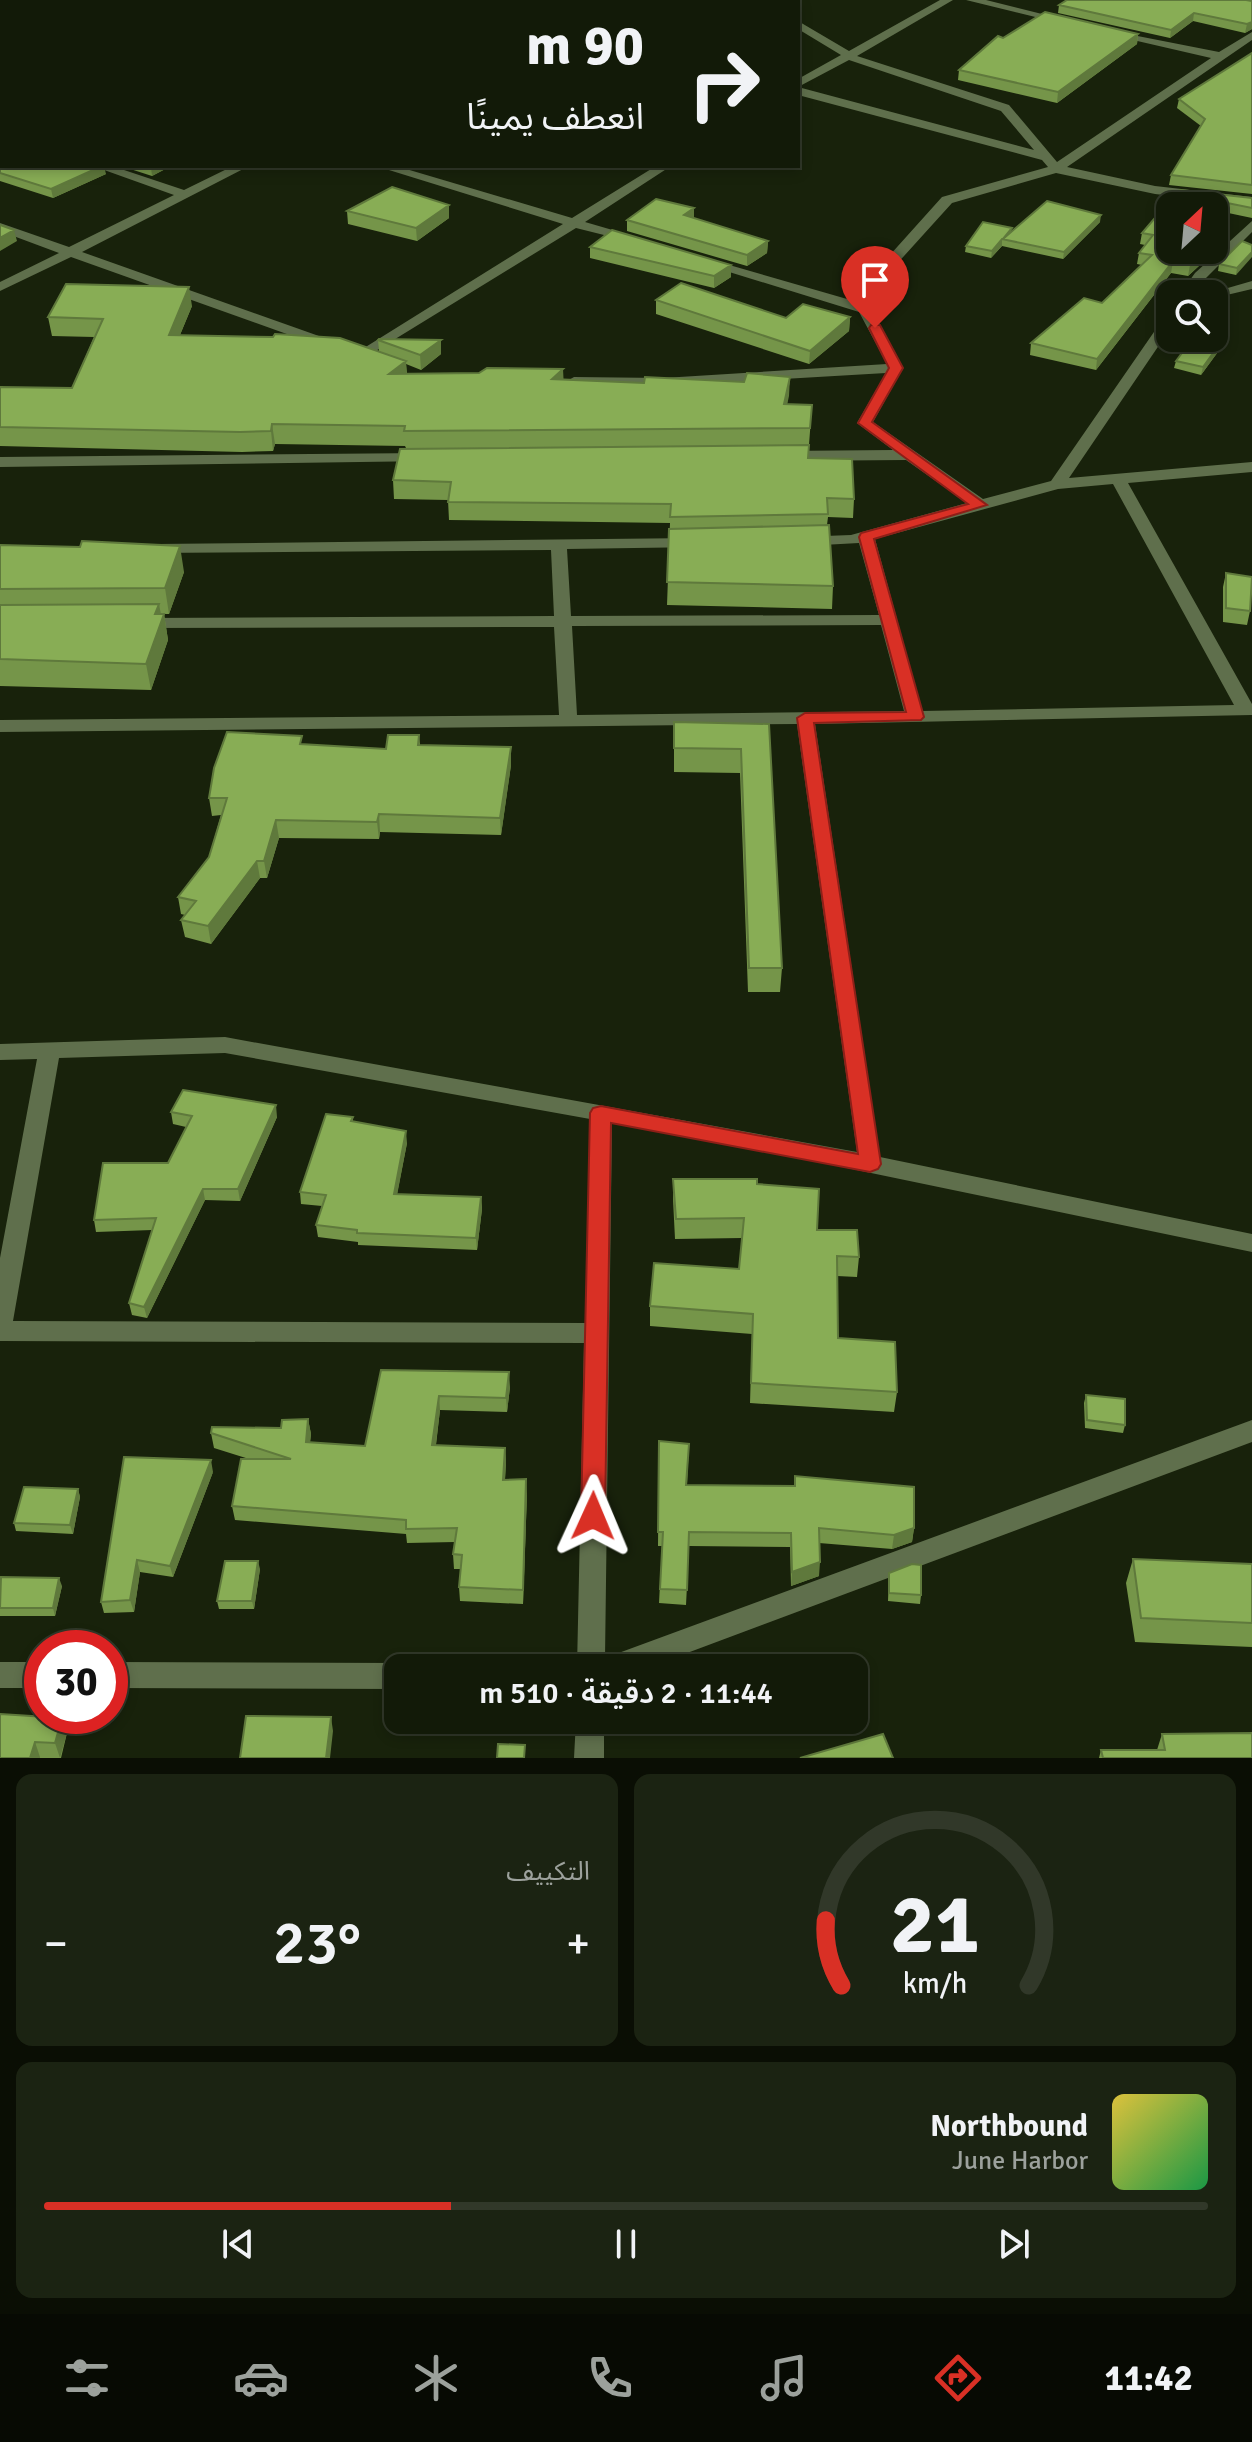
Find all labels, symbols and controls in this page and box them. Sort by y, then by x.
text: 90 m [526,11,644,80]
icon: right [672,32,776,136]
text: انعطف يمينًا [466,95,644,140]
north arrow [1156,192,1228,264]
map controls [1156,192,1228,352]
pin [841,246,909,328]
icon: arrive [853,258,897,302]
button: search [1156,280,1228,352]
position arrow [551,1474,635,1558]
speed limit sign: 30 [24,1630,128,1734]
text: 11:44 · 2 دقيقة · 510 m [479,1675,773,1712]
text: التكييف [506,1856,590,1888]
text: 21 [890,1874,980,1976]
text: 23° [273,1907,361,1981]
text: − [44,1917,68,1971]
text: + [566,1917,590,1971]
text: km/h [903,1966,967,2001]
text: Northbound [930,2108,1088,2145]
text: June Harbor [952,2145,1088,2177]
icon: previous [216,2222,260,2266]
icon: pause [604,2222,648,2266]
icon: next [992,2222,1036,2266]
icon: filters [59,2350,115,2406]
icon: car [233,2350,289,2406]
icon: climate [408,2350,464,2406]
icon: phone [582,2350,638,2406]
icon: music [756,2350,812,2406]
icon: directions [930,2350,986,2406]
text: 11:42 [1105,2356,1193,2401]

